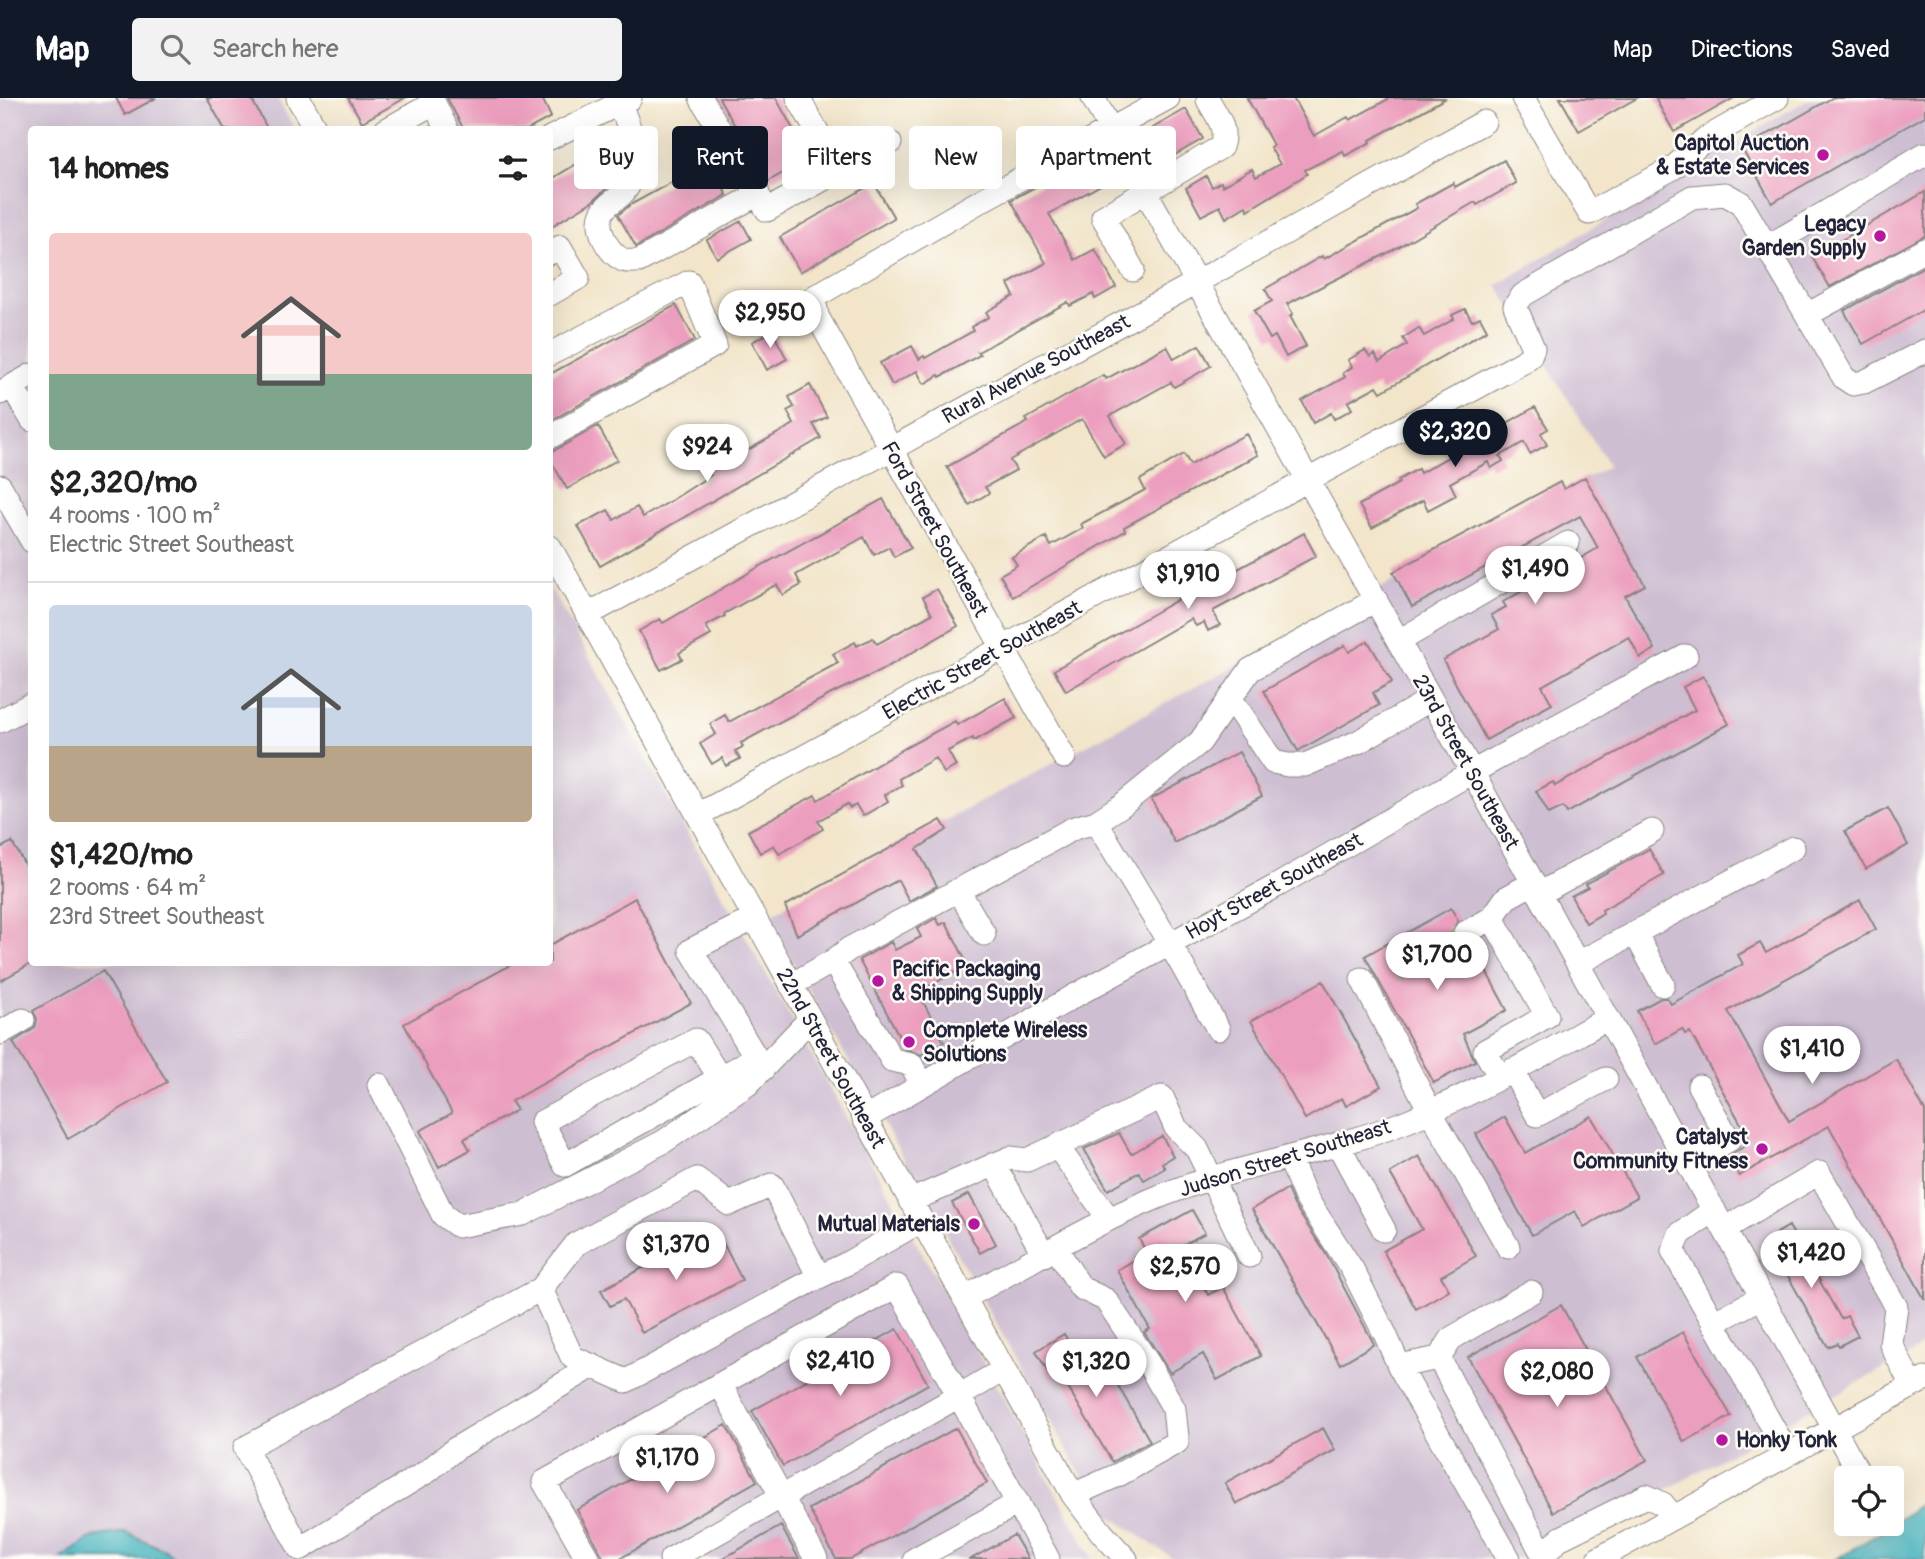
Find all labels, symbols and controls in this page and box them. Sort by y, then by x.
search box [132,18,622,81]
text: Map [35,29,90,70]
icon: search [156,30,194,68]
text: Search here [212,33,339,65]
text: Map [1613,35,1653,64]
text: Directions [1691,35,1792,64]
text: Saved [1830,35,1890,64]
chip: Buy [574,126,658,189]
chip: Rent [672,126,768,189]
chip: Filters [782,126,895,189]
chip: New [909,126,1002,189]
chip: Apartment [1016,126,1176,189]
place label: Capitol Auction & Estate Services [1656,130,1810,181]
marker: Capitol Auction & Estate Services [1815,147,1831,163]
icon: filters [494,149,532,187]
text: 14 homes [49,150,169,187]
place label: Legacy Garden Supply [1742,211,1866,262]
marker: Legacy Garden Supply [1872,228,1888,244]
icon: home [228,278,354,404]
pin: $2,950 [713,290,827,350]
text: $2,950 [734,298,806,327]
street label: Rural Avenue Southeast [938,308,1135,430]
pin: $2,320 [1398,410,1512,469]
text: $2,320 [1419,417,1491,446]
pin: $924 [666,424,748,484]
text: $924 [682,432,732,461]
street label: Ford Street Southeast [875,437,994,622]
text: $2,320/mo [49,464,197,501]
text: 4 rooms · 100 m² [49,501,221,530]
text: Electric Street Southeast [49,530,294,559]
pin: $1,490 [1478,546,1592,606]
pin: $1,910 [1131,552,1245,611]
text: $1,490 [1501,554,1569,583]
text: $1,910 [1156,559,1220,588]
street label: Electric Street Southeast [878,594,1087,726]
icon: home [228,650,354,776]
street label: 23rd Street Southeast [1406,670,1525,855]
street label: Hoyt Street Southeast [1181,826,1368,946]
text: $1,420/mo [49,836,193,873]
text: 2 rooms · 64 m² [49,873,206,902]
text: 23rd Street Southeast [49,902,264,931]
pin: $1,700 [1380,932,1494,992]
text: $1,700 [1402,940,1472,969]
place label: Pacific Packaging & Shipping Supply [892,956,1043,1007]
street label: 22nd Street Southeast [770,963,892,1154]
marker: Pacific Packaging & Shipping Supply [870,973,886,989]
place label: Complete Wireless Solutions [923,1017,1088,1068]
pin: $1,410 [1755,1026,1869,1086]
marker: Complete Wireless Solutions [901,1034,917,1050]
text: $1,410 [1779,1034,1845,1063]
street label: Judson Street Southeast [1176,1113,1395,1204]
place label: Catalyst Community Fitness [1573,1124,1749,1175]
marker: Catalyst Community Fitness [1754,1141,1770,1157]
place label: Mutual Materials [818,1211,961,1238]
marker: Mutual Materials [966,1216,982,1232]
pin: $1,370 [619,1222,733,1282]
text: $1,370 [642,1230,710,1259]
pin: $1,420 [1754,1230,1868,1290]
text: $1,420 [1776,1238,1846,1267]
pin: $2,570 [1128,1244,1242,1304]
text: $2,570 [1149,1252,1221,1281]
pin: $2,410 [783,1338,897,1398]
pin: $1,320 [1039,1340,1153,1399]
text: $2,410 [805,1346,875,1375]
text: $1,320 [1062,1347,1130,1376]
pin: $2,080 [1500,1350,1614,1409]
text: $2,080 [1520,1357,1594,1386]
place label: Honky Tonk [1736,1427,1837,1454]
marker: Honky Tonk [1714,1432,1730,1448]
pin: $1,170 [610,1436,724,1495]
text: $1,170 [635,1443,699,1472]
map controls [1834,1466,1904,1536]
button: locate [1834,1466,1904,1536]

